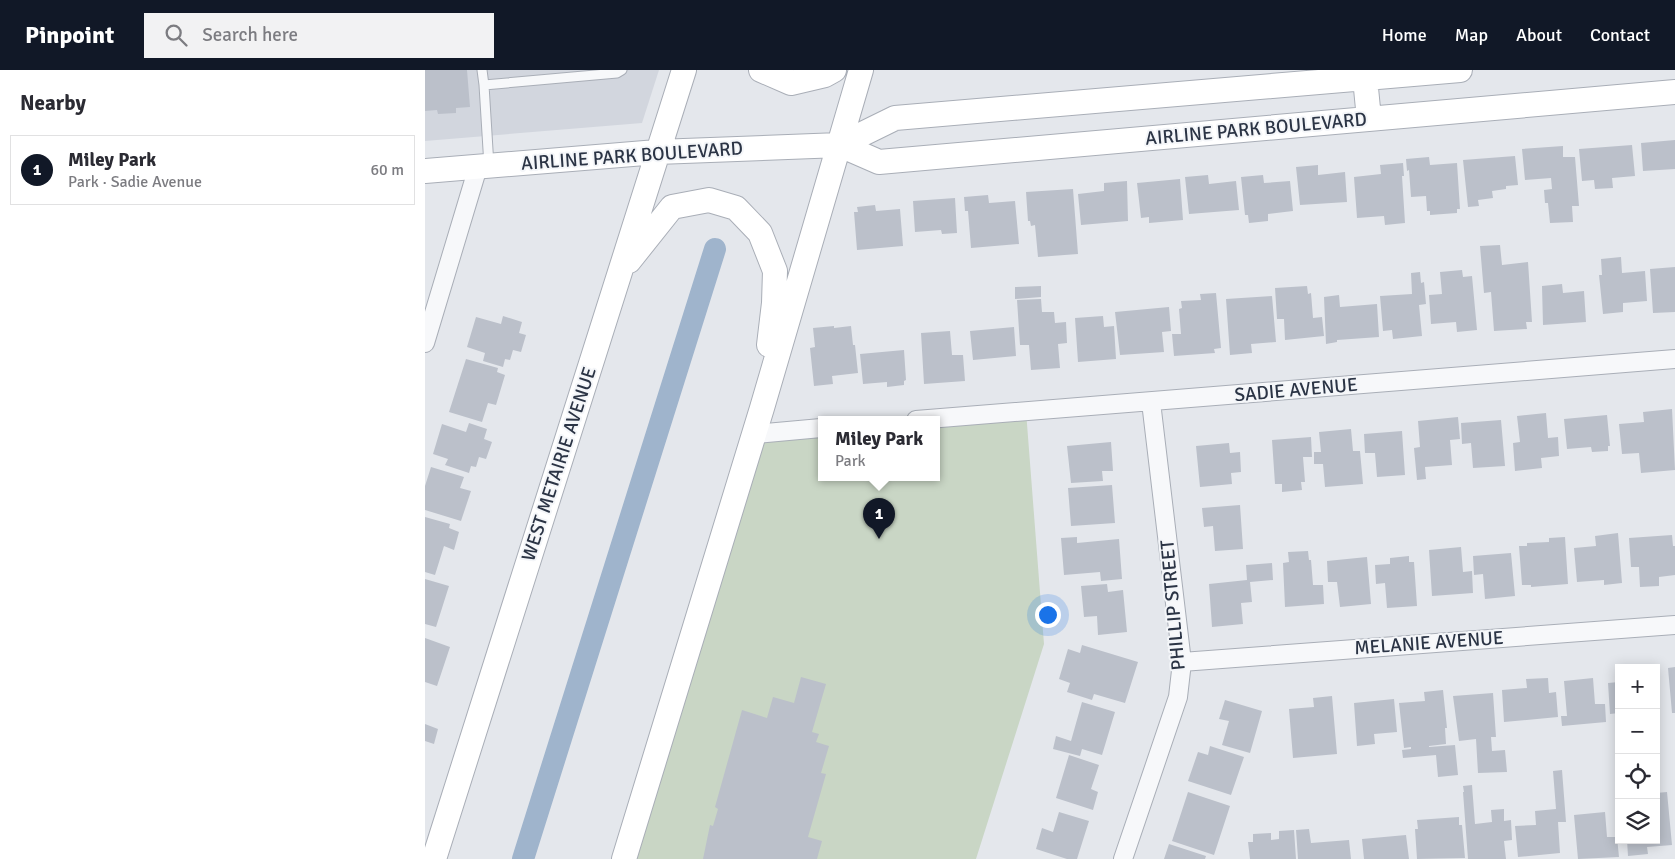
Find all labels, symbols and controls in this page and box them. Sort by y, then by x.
search box [144,13,494,58]
text: Pinpoint [25,20,114,50]
icon: search [162,21,190,49]
text: Search here [202,23,298,47]
text: Home [1382,24,1427,46]
text: Map [1455,24,1488,46]
text: About [1516,24,1562,46]
text: Contact [1590,24,1650,46]
text: Nearby [20,90,86,116]
street label: AIRLINE PARK BOULEVARD [1144,107,1368,151]
street label: AIRLINE PARK BOULEVARD [520,136,744,176]
text: Miley Park [68,148,156,172]
text: 1 [33,160,41,180]
text: 60 m [370,160,404,180]
text: Park · Sadie Avenue [68,172,202,192]
street label: WEST METAIRIE AVENUE [516,364,602,564]
street label: SADIE AVENUE [1233,373,1359,407]
popup [818,416,940,481]
text: Miley Park [835,427,923,451]
text: Park [835,451,866,471]
pin: 1 [863,498,895,539]
street label: PHILLIP STREET [1155,538,1191,671]
your location [1035,602,1061,628]
street label: MELANIE AVENUE [1354,626,1504,660]
map controls [1615,664,1660,844]
button: + [1615,664,1660,709]
button: − [1615,709,1660,754]
button: locate [1615,754,1660,799]
button: layers [1615,799,1660,844]

